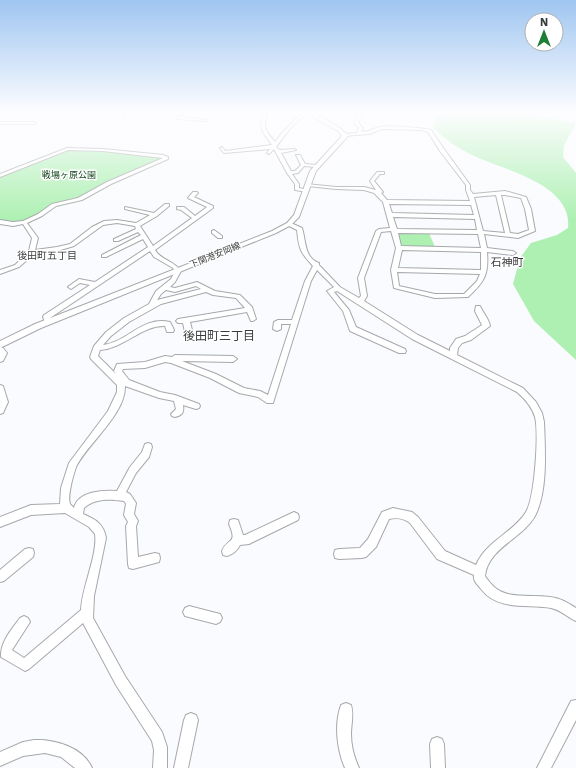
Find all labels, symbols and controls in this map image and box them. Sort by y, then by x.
north arrow [524,12,564,52]
text: N [540,16,548,29]
park label: 戦場ヶ原公園 [42,169,96,180]
street label: 下関港安岡線 [188,240,243,270]
district label: 後田町五丁目 [17,250,77,261]
district label: 石神町 [491,256,524,269]
district label: 後田町三丁目 [183,329,255,343]

